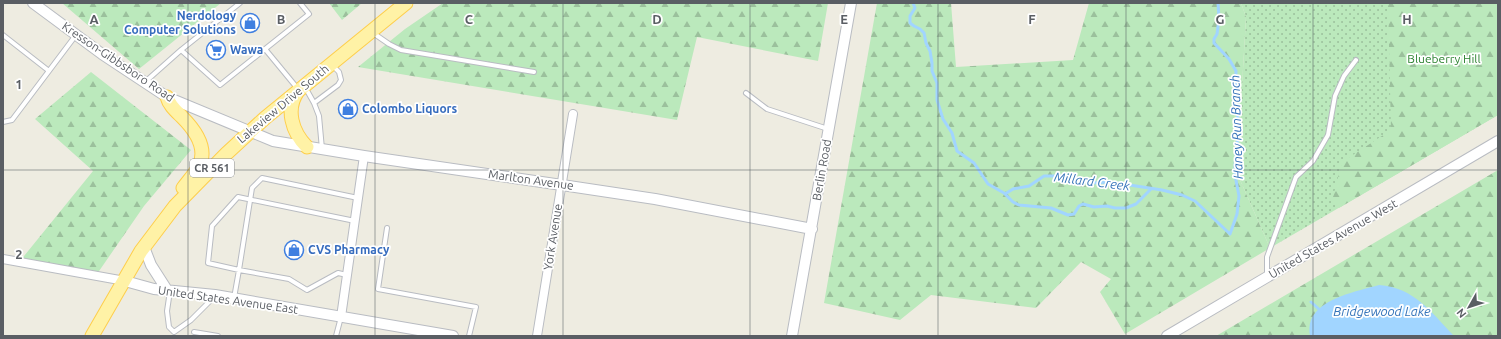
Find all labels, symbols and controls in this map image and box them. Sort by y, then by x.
place label: Nerdology Computer Solutions [124,9,237,36]
text: A [89,12,99,26]
shop icon: Nerdology Computer Solutions [239,12,261,34]
text: B [277,12,286,26]
text: C [465,12,474,26]
text: D [652,12,662,26]
text: E [840,12,848,26]
text: F [1028,12,1036,26]
text: G [1216,12,1225,26]
text: H [1402,12,1412,26]
street label: Kresson-Gibbsboro Road [60,19,177,104]
supermarket icon: Wawa [205,39,227,61]
place label: Wawa [230,43,263,56]
park label: Blueberry Hill [1407,52,1481,65]
street label: Lakeview Drive South [234,62,331,146]
water label: Haney Run Branch [1227,75,1245,179]
text: 1 [15,77,23,91]
shop icon: Colombo Liquors [337,98,359,120]
place label: Colombo Liquors [362,102,458,115]
street label: Berlin Road [810,138,833,202]
road number: CR 561 [190,159,234,177]
street label: Marlton Avenue [488,167,575,192]
water label: Millard Creek [1053,169,1131,193]
street label: United States Avenue West [1266,196,1400,281]
street label: York Avenue [541,203,564,271]
shop icon: CVS Pharmacy [283,239,305,261]
place label: CVS Pharmacy [308,243,390,256]
text: 2 [15,247,23,261]
street label: United States Avenue East [157,283,299,316]
north arrow [1449,287,1489,327]
water label: Bridgewood Lake [1333,304,1431,318]
text: N [1454,306,1468,320]

